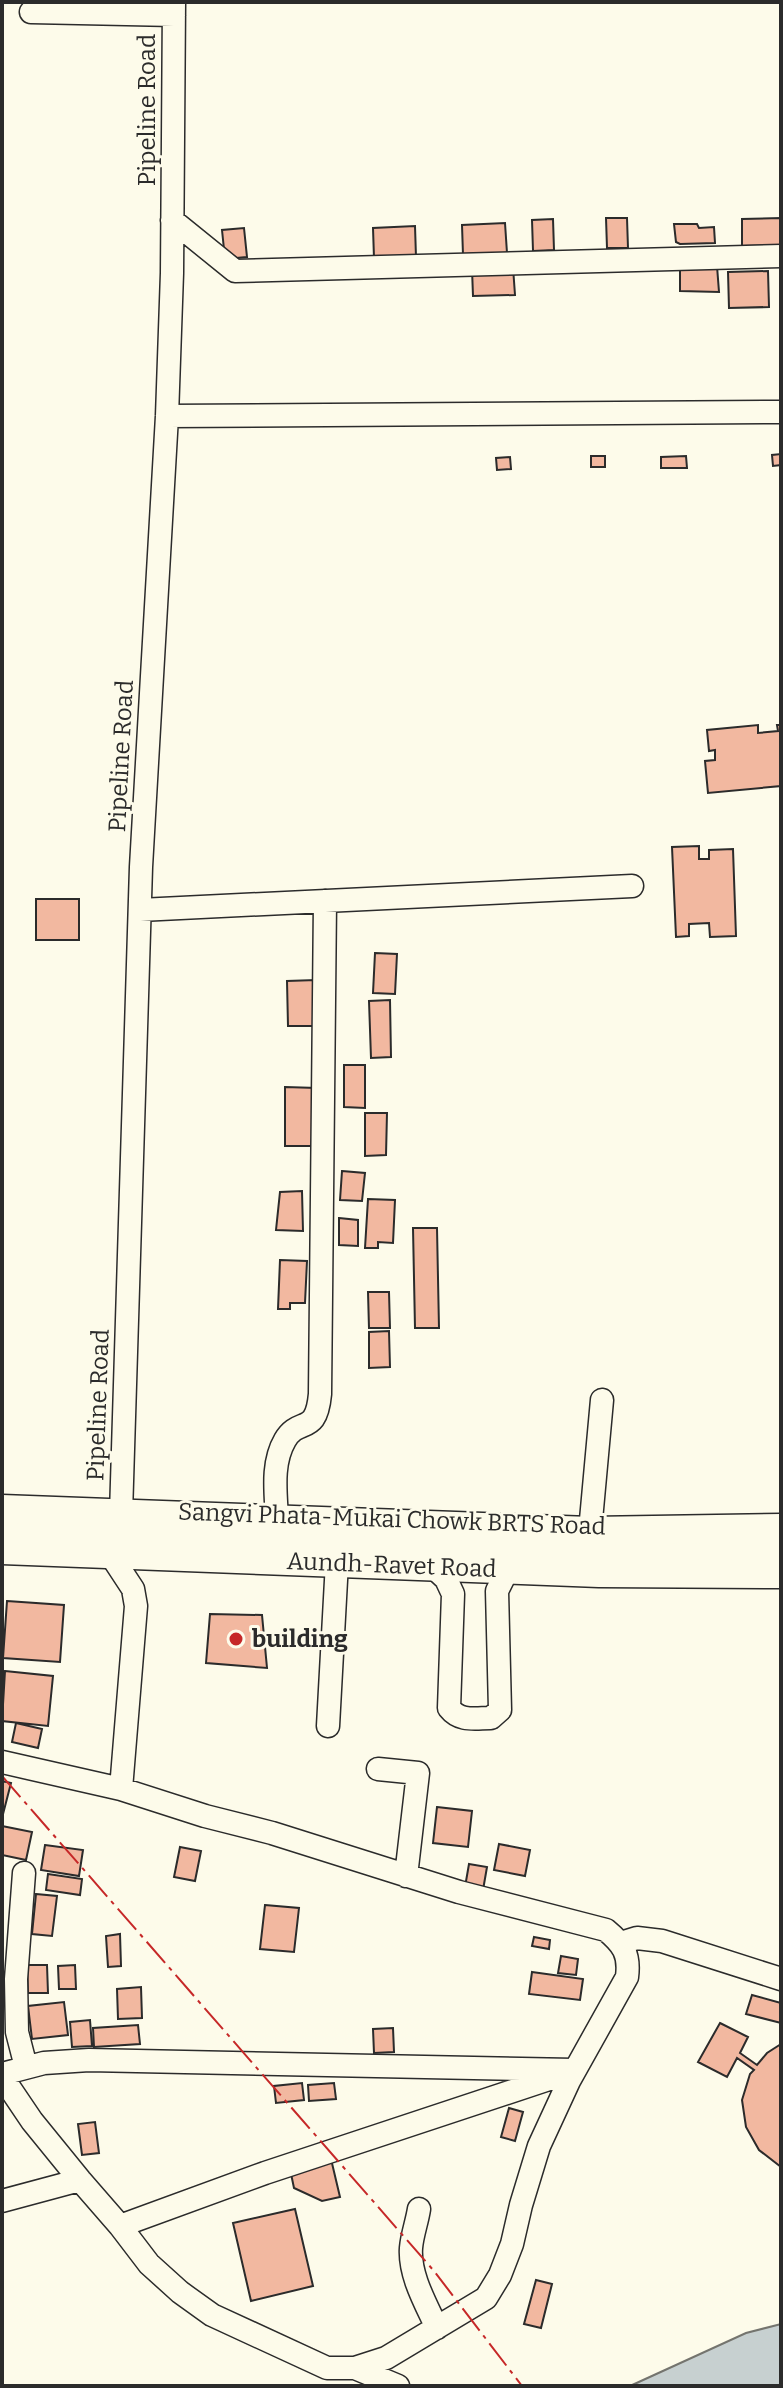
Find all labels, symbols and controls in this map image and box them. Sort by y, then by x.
street label: Pipeline Road [133,34,161,186]
street label: Pipeline Road [103,679,139,833]
street label: Pipeline Road [81,1328,115,1482]
street label: Sangvi Phata-Mukai Chowk BRTS Road [178,1498,606,1540]
street label: Aundh-Ravet Road [286,1547,497,1583]
place label: building [252,1625,348,1653]
marker: building [227,1630,245,1648]

